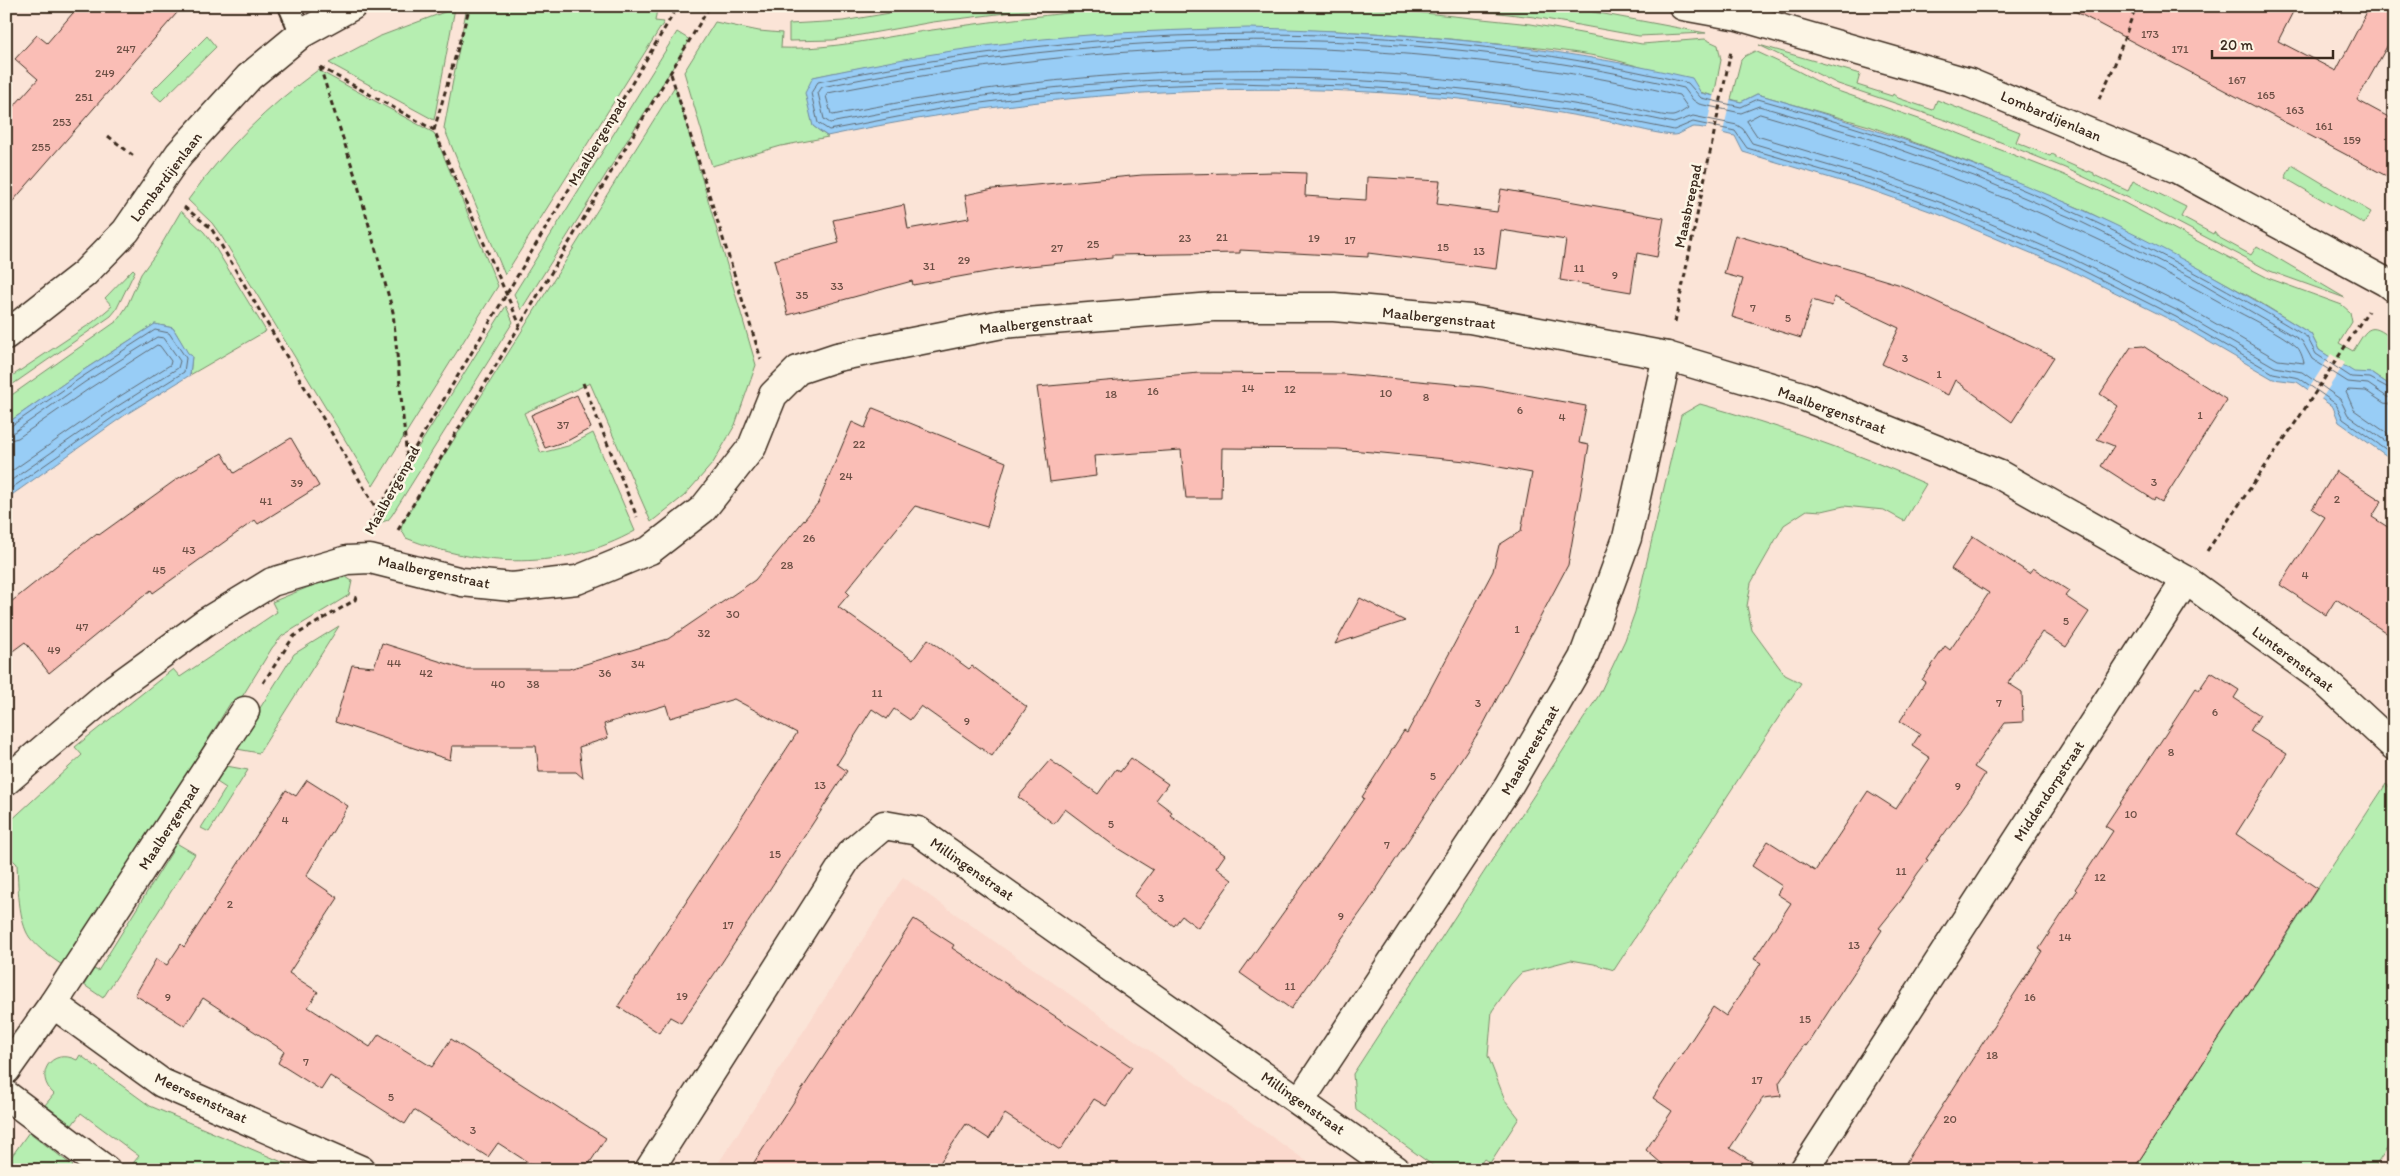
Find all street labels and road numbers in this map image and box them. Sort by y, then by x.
street label: Lombardijenlaan [1998,87,2104,145]
street label: Maalbergenpad [564,94,630,189]
street label: Lombardijenlaan [126,129,206,225]
street label: Maasbreepad [1670,162,1706,250]
street label: Maalbergenstraat [1381,303,1497,333]
street label: Maalbergenstraat [978,308,1094,338]
street label: Maalbergenstraat [1775,382,1889,438]
street label: Maalbergenpad [360,442,424,538]
street label: Maalbergenstraat [376,551,492,593]
street label: Lunterenstraat [2249,622,2338,696]
street label: Maasbreestraat [1497,702,1563,798]
street label: Middendorpstraat [2010,737,2088,845]
street label: Maalbergenpad [135,780,204,873]
street label: Millingenstraat [927,833,1018,905]
street label: Millingenstraat [1258,1067,1349,1139]
street label: Meerssenstraat [152,1069,251,1128]

